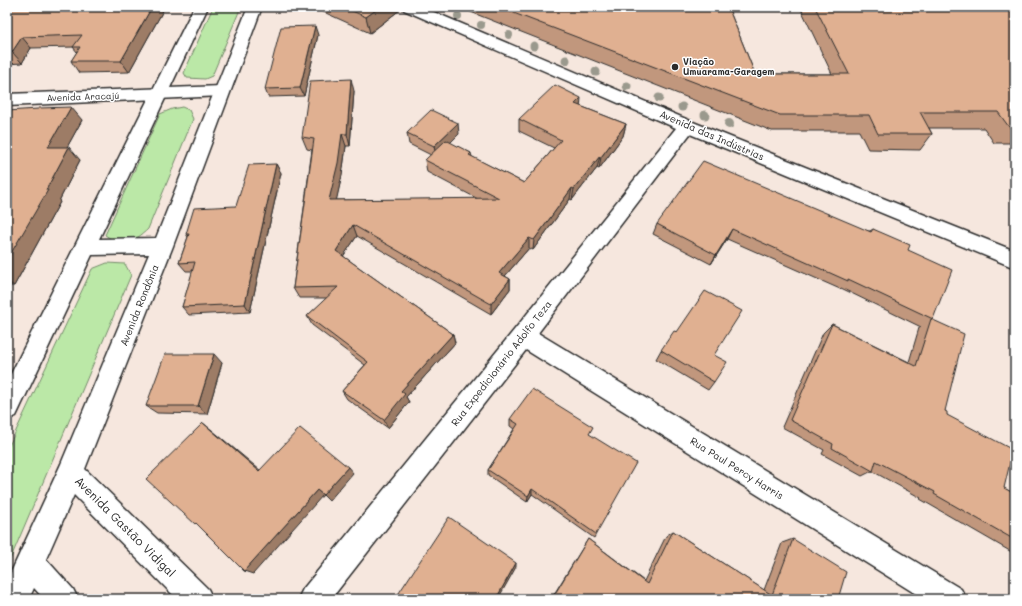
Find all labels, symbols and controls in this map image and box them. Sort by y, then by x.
place label: Viação Umuarama-Garagem [683,56,774,77]
marker: Viação Umuarama-Garagem [670,62,680,72]
street label: Avenida Aracajú [46,90,120,103]
street label: Avenida das Indústrias [657,107,767,163]
street label: Avenida Rondônia [116,262,162,348]
street label: Rua Expedicionário Adolfo Teza [447,297,555,429]
street label: Rua Paul Percy Harris [688,434,787,503]
street label: Avenida Gastão Vidigal [72,472,180,580]

